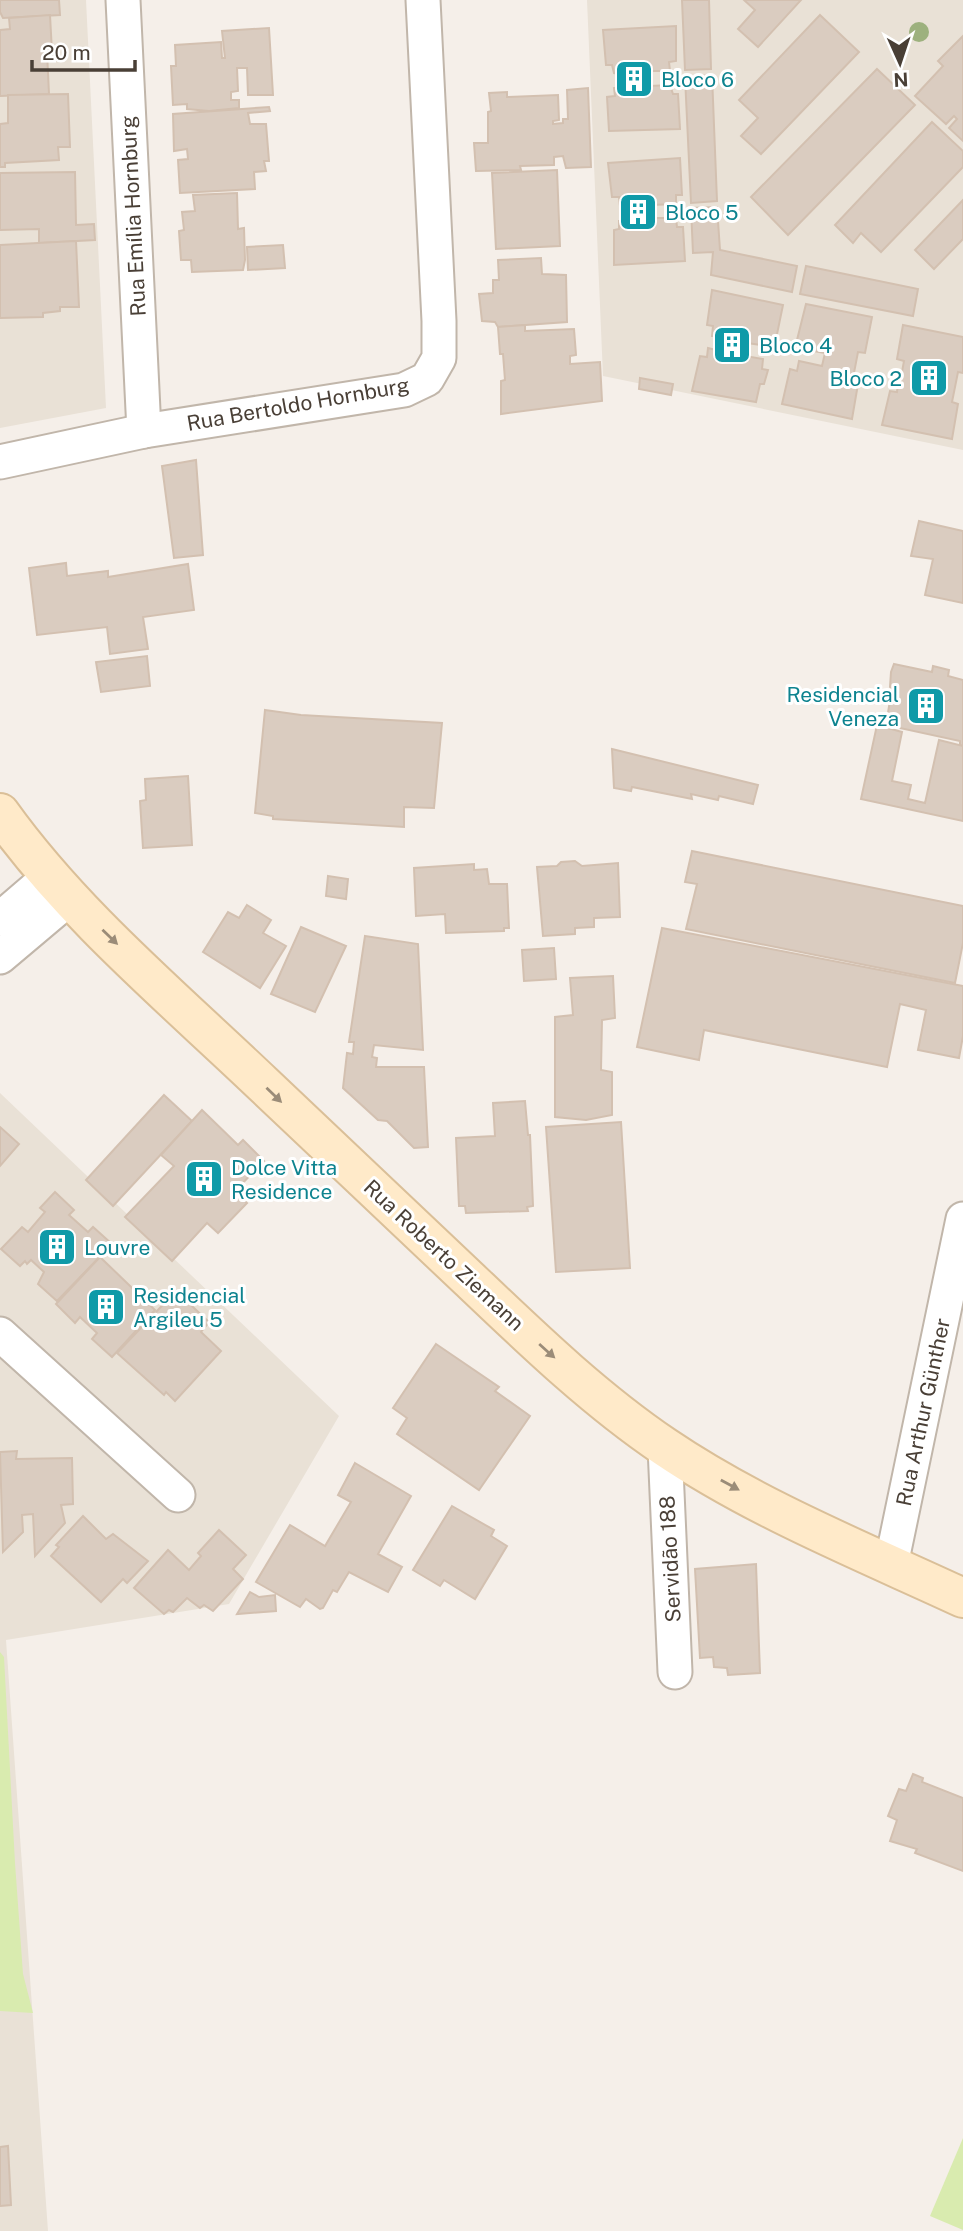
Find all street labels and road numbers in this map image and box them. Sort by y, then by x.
street label: Rua Emília Hornburg [115,115,151,317]
street label: Rua Bertoldo Hornburg [185,372,411,436]
street label: Rua Roberto Ziemann [359,1174,529,1336]
street label: Rua Arthur Günther [891,1316,955,1508]
street label: Servidão 188 [654,1495,686,1623]

